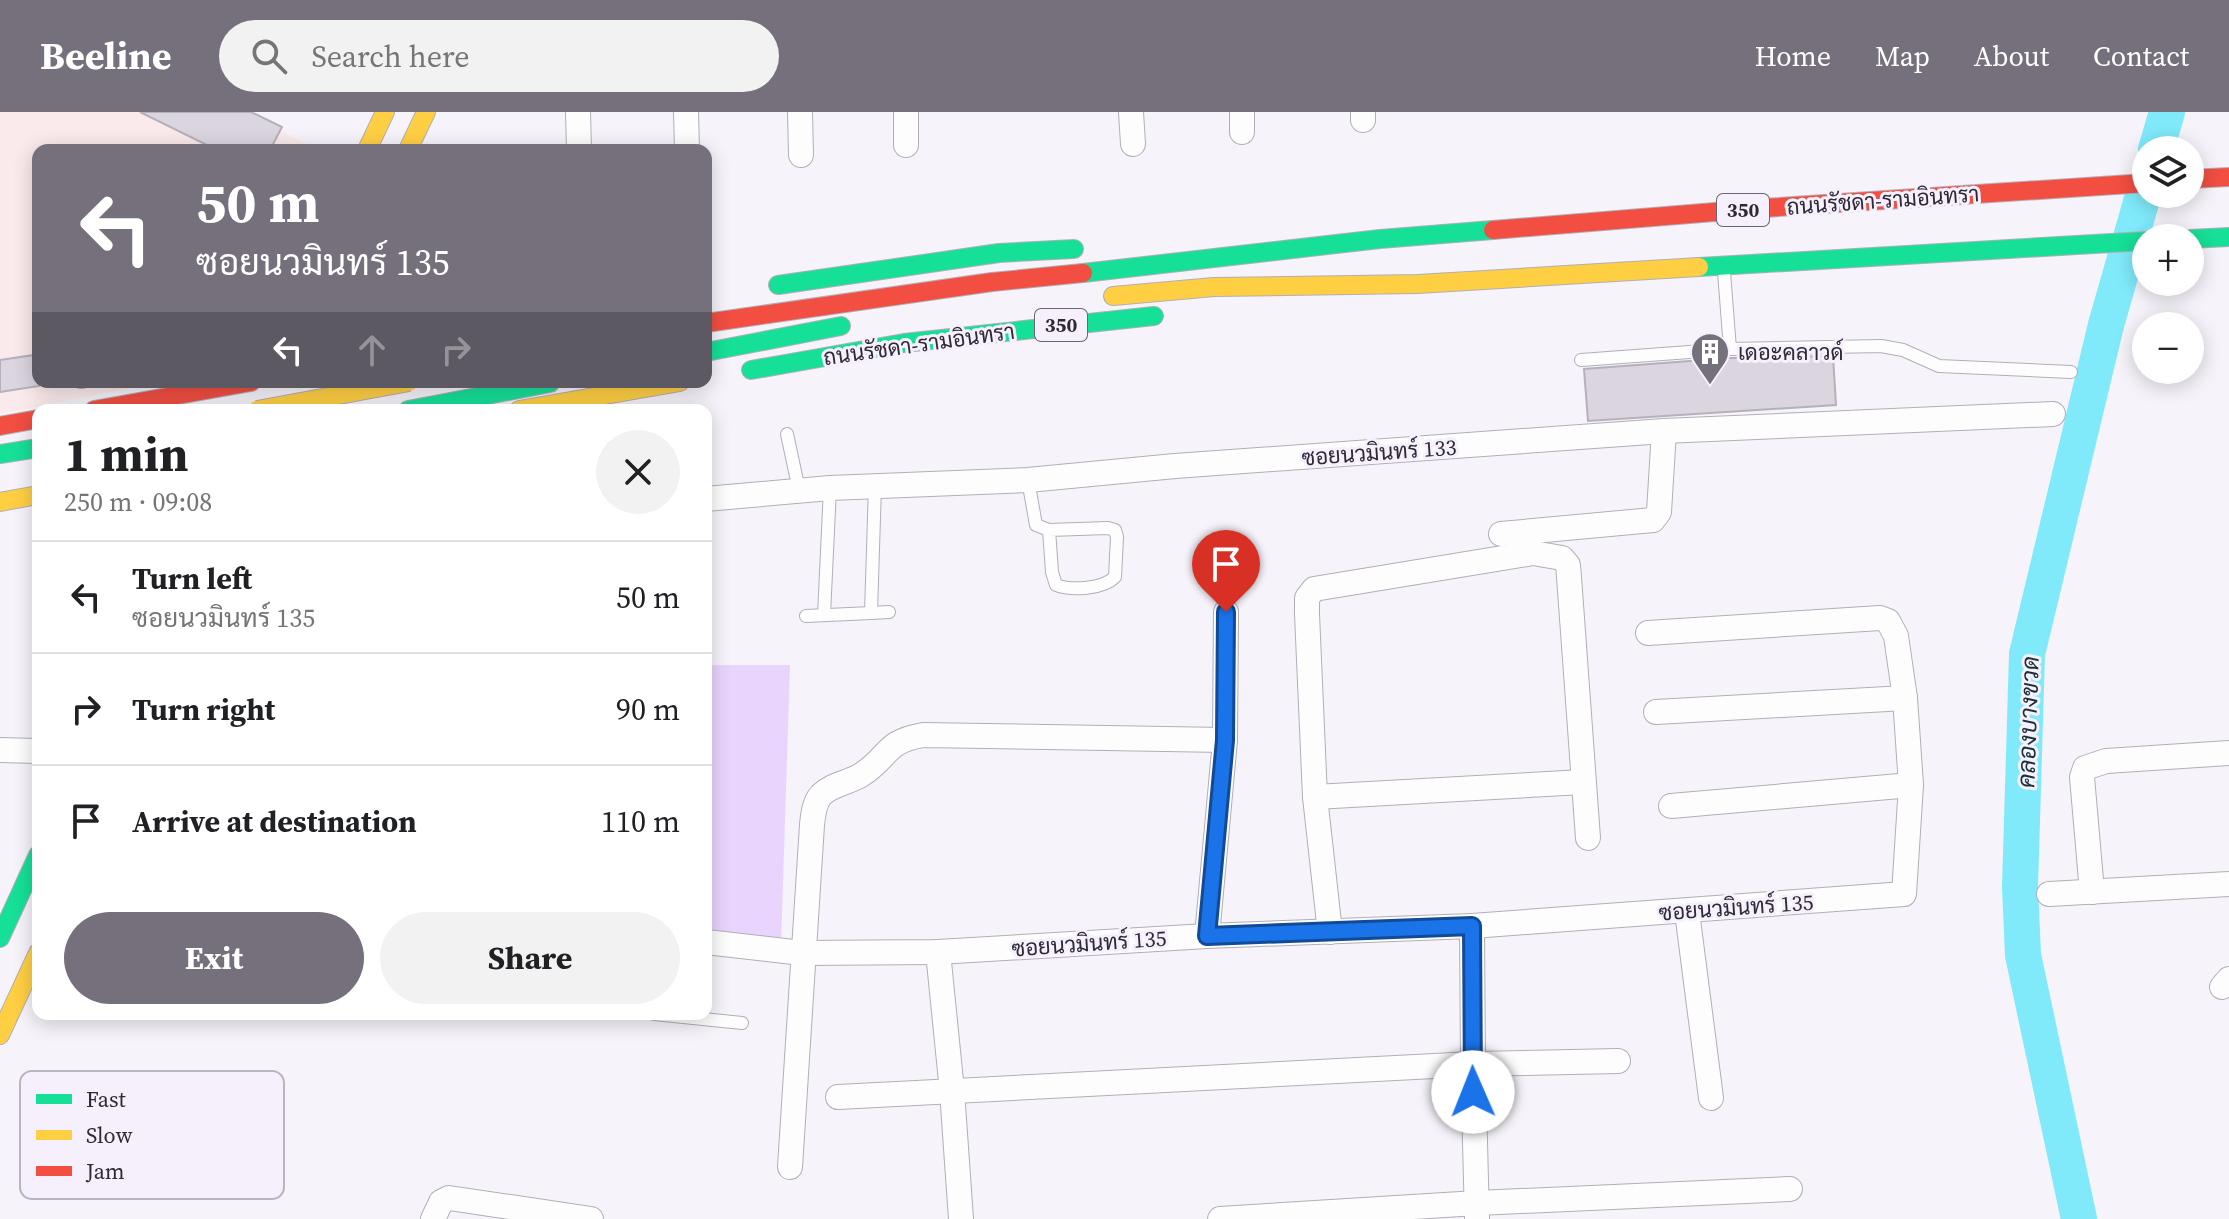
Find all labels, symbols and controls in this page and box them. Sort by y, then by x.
search box [219,20,779,92]
text: Beeline [40,30,171,82]
icon: search [247,34,291,78]
text: Search here [311,36,470,77]
text: Home [1755,37,1831,75]
text: Map [1875,37,1930,75]
text: About [1974,37,2049,75]
text: Contact [2093,37,2189,75]
map controls [2132,136,2204,384]
button: layers [2132,136,2204,208]
text: 50 m [196,164,319,241]
icon: left [64,176,168,280]
street label: ถนนรัชดา-รามอินทรา [1786,178,1980,222]
road number: 350 [1717,194,1769,226]
button: + [2132,224,2204,296]
text: ซอยนวมินทร์ 135 [196,238,450,287]
road number: 350 [1035,309,1087,341]
button: − [2132,312,2204,384]
street label: ถนนรัชดา-รามอินทรา [821,316,1017,372]
icon: left [266,328,310,372]
icon: ahead [350,328,394,372]
icon: right [434,328,478,372]
building icon: เดอะคลาวด์ [1689,331,1731,386]
place label: เดอะคลาวด์ [1738,337,1844,367]
text: 1 min [64,421,189,487]
button: close [596,430,680,514]
street label: ซอยนวมินทร์ 133 [1301,432,1457,472]
text: 250 m · 09:08 [64,484,212,520]
pin [1192,530,1260,612]
icon: arrive [1204,542,1248,586]
text: Turn left [132,558,252,599]
icon: left [64,575,108,619]
text: 50 m [616,577,680,618]
text: ซอยนวมินทร์ 135 [132,600,315,636]
water label: คลองบางขวด [2009,655,2047,789]
icon: right [64,687,108,731]
text: Turn right [132,689,275,730]
text: 90 m [616,689,680,730]
icon: arrive [64,799,108,843]
text: Arrive at destination [132,801,417,842]
text: 110 m [601,801,680,842]
street label: ซอยนวมินทร์ 135 [1658,887,1814,927]
button: Exit [64,912,364,1004]
button: Share [380,912,680,1004]
street label: ซอยนวมินทร์ 135 [1011,923,1167,963]
position arrow [1431,1050,1515,1134]
legend [20,1071,284,1199]
text: Fast [86,1084,127,1114]
text: Slow [86,1120,133,1150]
text: Jam [85,1156,125,1186]

